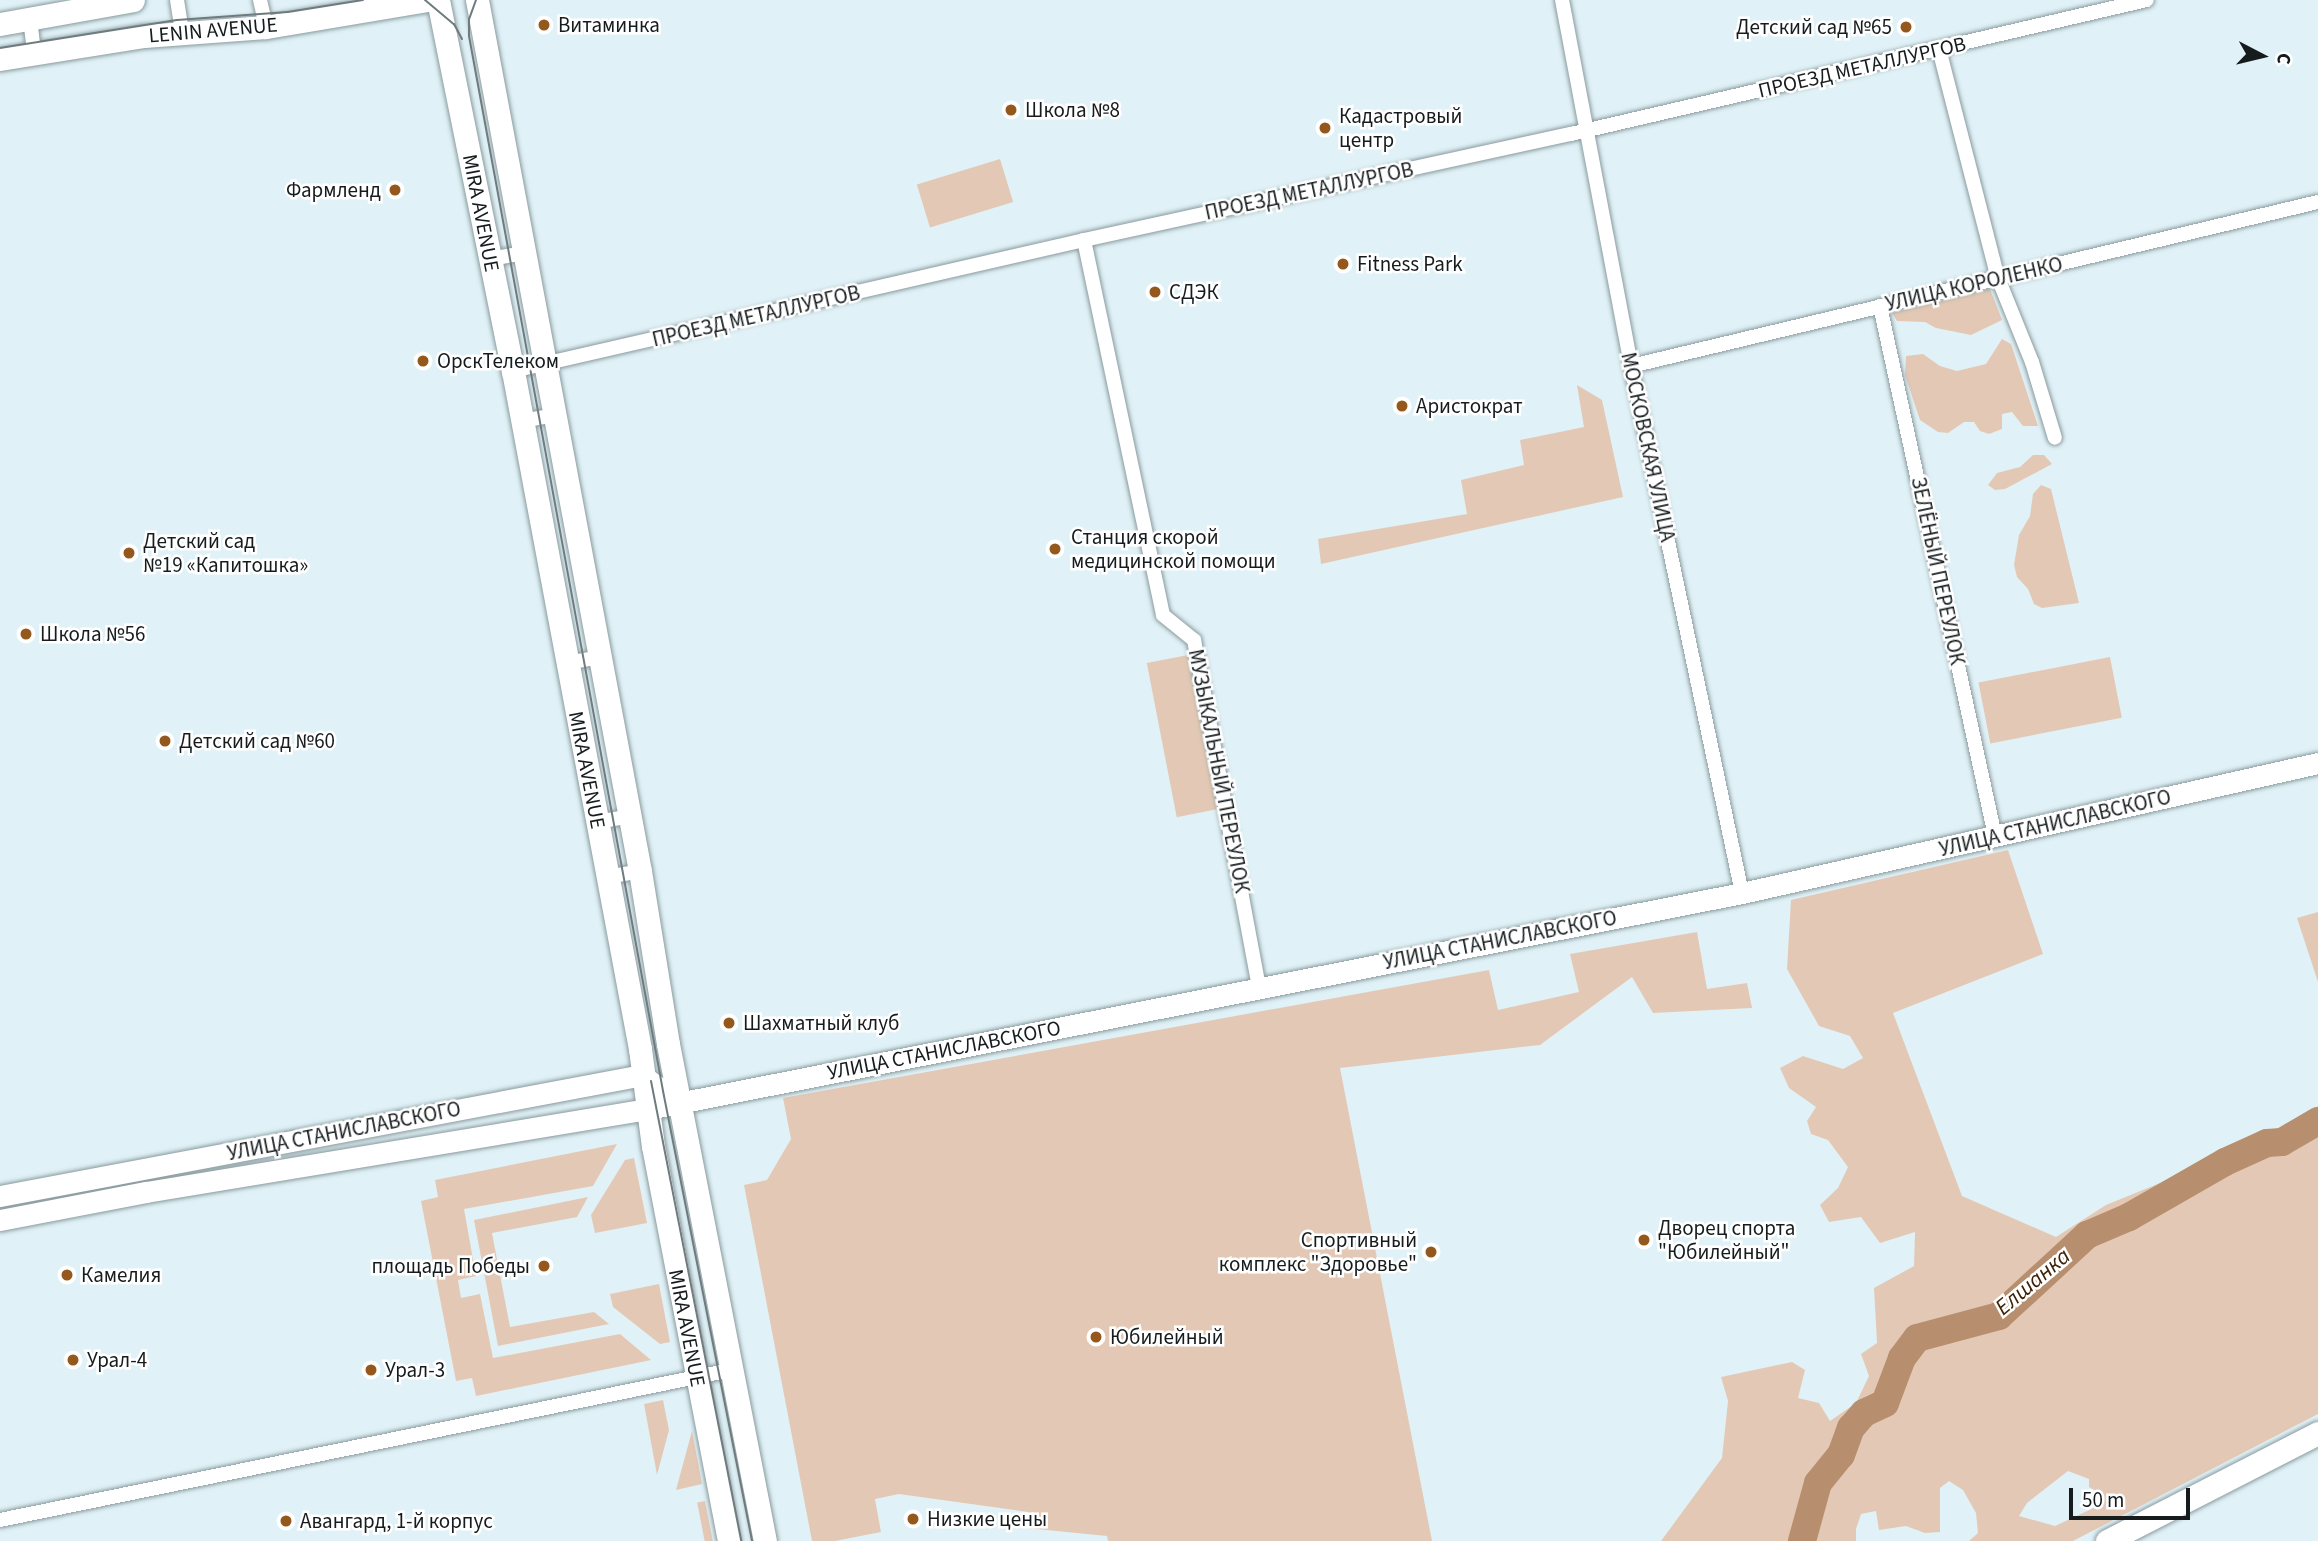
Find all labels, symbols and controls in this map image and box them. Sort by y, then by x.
street label: LENIN AVENUE [147,12,279,48]
place label: Витаминка [558,12,660,38]
place label: Детский сад №65 [1736,14,1892,40]
marker: Витаминка [536,17,552,33]
marker: Детский сад №65 [1898,19,1914,35]
north arrow [2227,21,2297,91]
street label: ПРОЕЗД МЕТАЛЛУРГОВ [1756,31,1968,103]
text: С [2269,51,2297,66]
place label: Школа №8 [1025,97,1120,123]
marker: Школа №8 [1003,102,1019,118]
place label: Кадастровый центр [1339,103,1462,153]
marker: Кадастровый центр [1317,120,1333,136]
street label: MIRA AVENUE [457,152,505,274]
street label: ПРОЕЗД МЕТАЛЛУРГОВ [1202,157,1416,225]
place label: Фармленд [286,177,381,203]
marker: Фармленд [387,182,403,198]
place label: Fitness Park [1357,251,1463,277]
street label: УЛИЦА КОРОЛЕНКО [1883,251,2065,317]
marker: Fitness Park [1335,256,1351,272]
place label: СДЭК [1169,279,1219,305]
street label: ПРОЕЗД МЕТАЛЛУРГОВ [650,280,862,352]
marker: СДЭК [1147,284,1163,300]
place label: ОрскТелеком [437,348,559,374]
street label: МОСКОВСКАЯ УЛИЦА [1616,350,1680,544]
marker: ОрскТелеком [415,353,431,369]
place label: Аристократ [1416,393,1523,419]
marker: Аристократ [1394,398,1410,414]
street label: ЗЕЛЁНЫЙ ПЕРЕУЛОК [1906,475,1970,667]
place label: Станция скорой медицинской помощи [1071,524,1276,574]
place label: Детский сад №19 «Капитошка» [143,528,308,578]
marker: Станция скорой медицинской помощи [1045,539,1065,559]
marker: Детский сад №19 «Капитошка» [121,545,137,561]
place label: Школа №56 [40,621,145,647]
marker: Школа №56 [18,626,34,642]
street label: МУЗЫКАЛЬНЫЙ ПЕРЕУЛОК [1183,647,1255,895]
street label: MIRA AVENUE [563,709,611,831]
place label: Детский сад №60 [179,728,335,754]
marker: Детский сад №60 [157,733,173,749]
street label: УЛИЦА СТАНИСЛАВСКОГО [1937,784,2173,862]
street label: УЛИЦА СТАНИСЛАВСКОГО [1381,905,1619,975]
place label: Шахматный клуб [743,1010,899,1036]
marker: Шахматный клуб [721,1015,737,1031]
street label: УЛИЦА СТАНИСЛАВСКОГО [825,1015,1063,1085]
street label: УЛИЦА СТАНИСЛАВСКОГО [225,1096,463,1166]
place label: Дворец спорта "Юбилейный" [1658,1215,1795,1265]
place label: Спортивный комплекс "Здоровье" [1219,1227,1417,1277]
marker: Дворец спорта "Юбилейный" [1636,1232,1652,1248]
water label: Елшанка [1990,1243,2076,1321]
marker: Спортивный комплекс "Здоровье" [1423,1244,1439,1260]
place label: площадь Победы [371,1253,530,1279]
marker: площадь Победы [536,1258,552,1274]
place label: Камелия [81,1262,161,1288]
marker: Камелия [59,1267,75,1283]
street label: MIRA AVENUE [663,1267,711,1389]
place label: Юбилейный [1110,1324,1224,1350]
marker: Юбилейный [1088,1329,1104,1345]
place label: Урал-4 [87,1347,147,1373]
marker: Урал-4 [65,1352,81,1368]
place label: Урал-3 [385,1357,445,1383]
marker: Урал-3 [363,1362,379,1378]
scale bar [2073,1474,2194,1518]
text: 50 m [2082,1485,2124,1515]
place label: Низкие цены [927,1506,1047,1532]
place label: Авангард, 1-й корпус [300,1508,493,1534]
marker: Низкие цены [905,1511,921,1527]
marker: Авангард, 1-й корпус [278,1513,294,1529]

